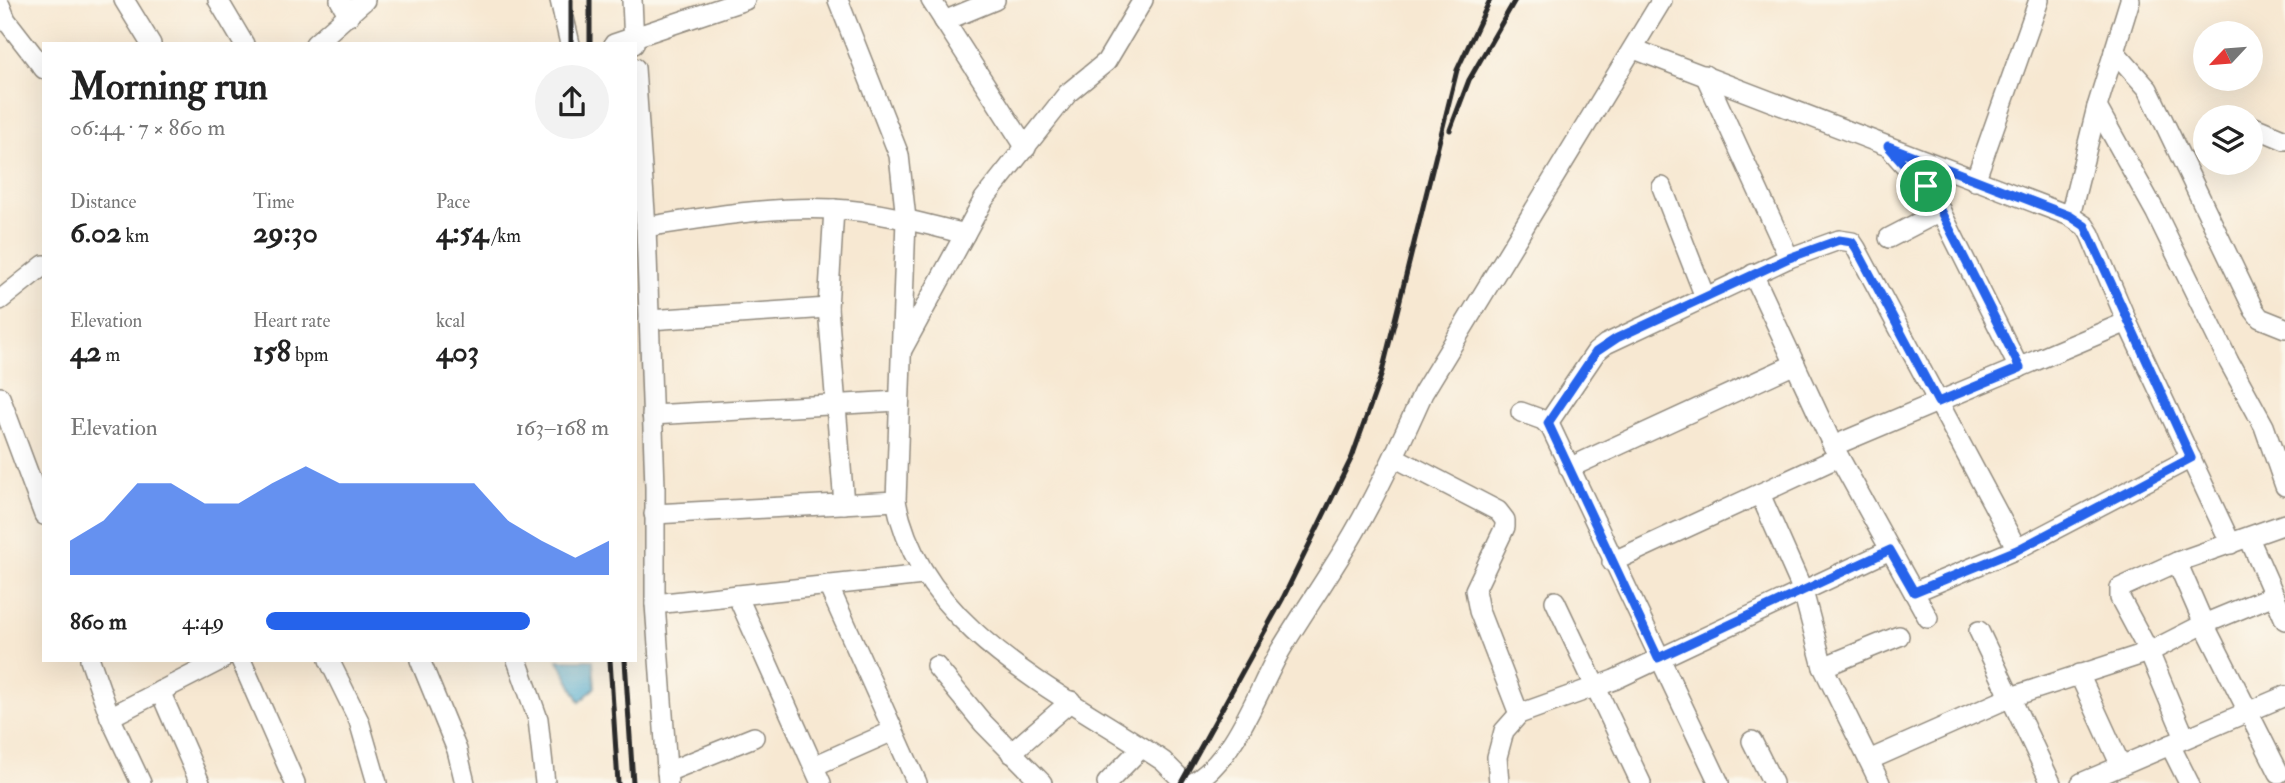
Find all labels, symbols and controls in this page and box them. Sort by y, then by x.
north arrow [2193,21,2263,91]
map controls [2193,21,2263,175]
text: Morning run [70,63,268,111]
button: share [535,65,609,139]
button: layers [2193,105,2263,175]
text: 06:44 · 7 × 860 m [70,113,225,142]
pin [1896,156,1956,216]
icon: arrive [1907,167,1945,205]
text: Distance [70,190,136,214]
text: Time [253,190,295,214]
text: Pace [436,190,470,214]
text: 6.02 [70,214,122,251]
text: 29:30 [253,214,318,251]
text: 4:54 [436,214,488,251]
text: km [122,224,149,248]
text: /km [488,224,521,248]
text: Elevation [70,309,142,333]
text: Heart rate [253,309,330,333]
text: kcal [436,309,465,333]
text: 42 [70,333,101,370]
text: 158 [253,333,291,370]
text: 403 [436,333,479,370]
text: m [101,343,120,367]
text: bpm [291,343,329,367]
text: Elevation [70,413,158,442]
text: 163–168 m [516,413,609,442]
text: 860 m [70,607,127,636]
text: 4:49 [182,607,224,636]

